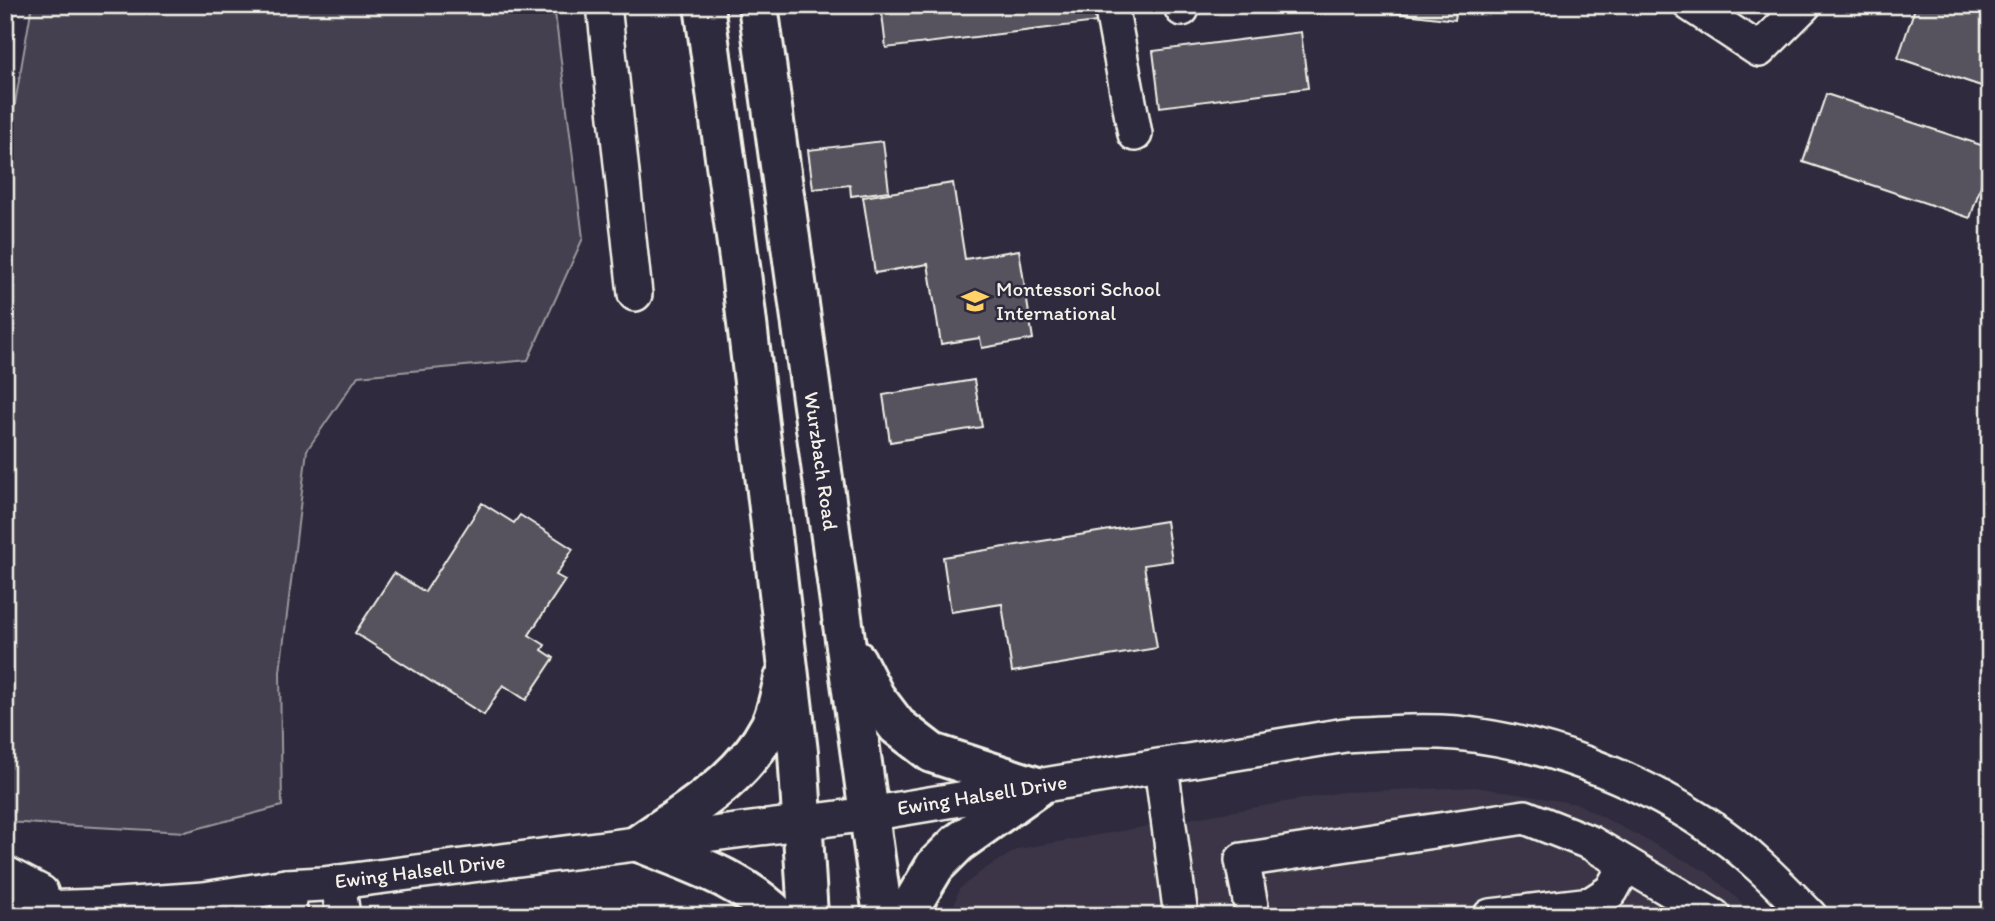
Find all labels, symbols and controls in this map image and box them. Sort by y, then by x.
place label: Montessori School International [996,276,1161,325]
school or university icon: Montessori School International [960,286,990,316]
street label: Wurzbach Road [799,390,844,532]
street label: Ewing Halsell Drive [895,769,1069,820]
street label: Ewing Halsell Drive [333,848,507,893]

